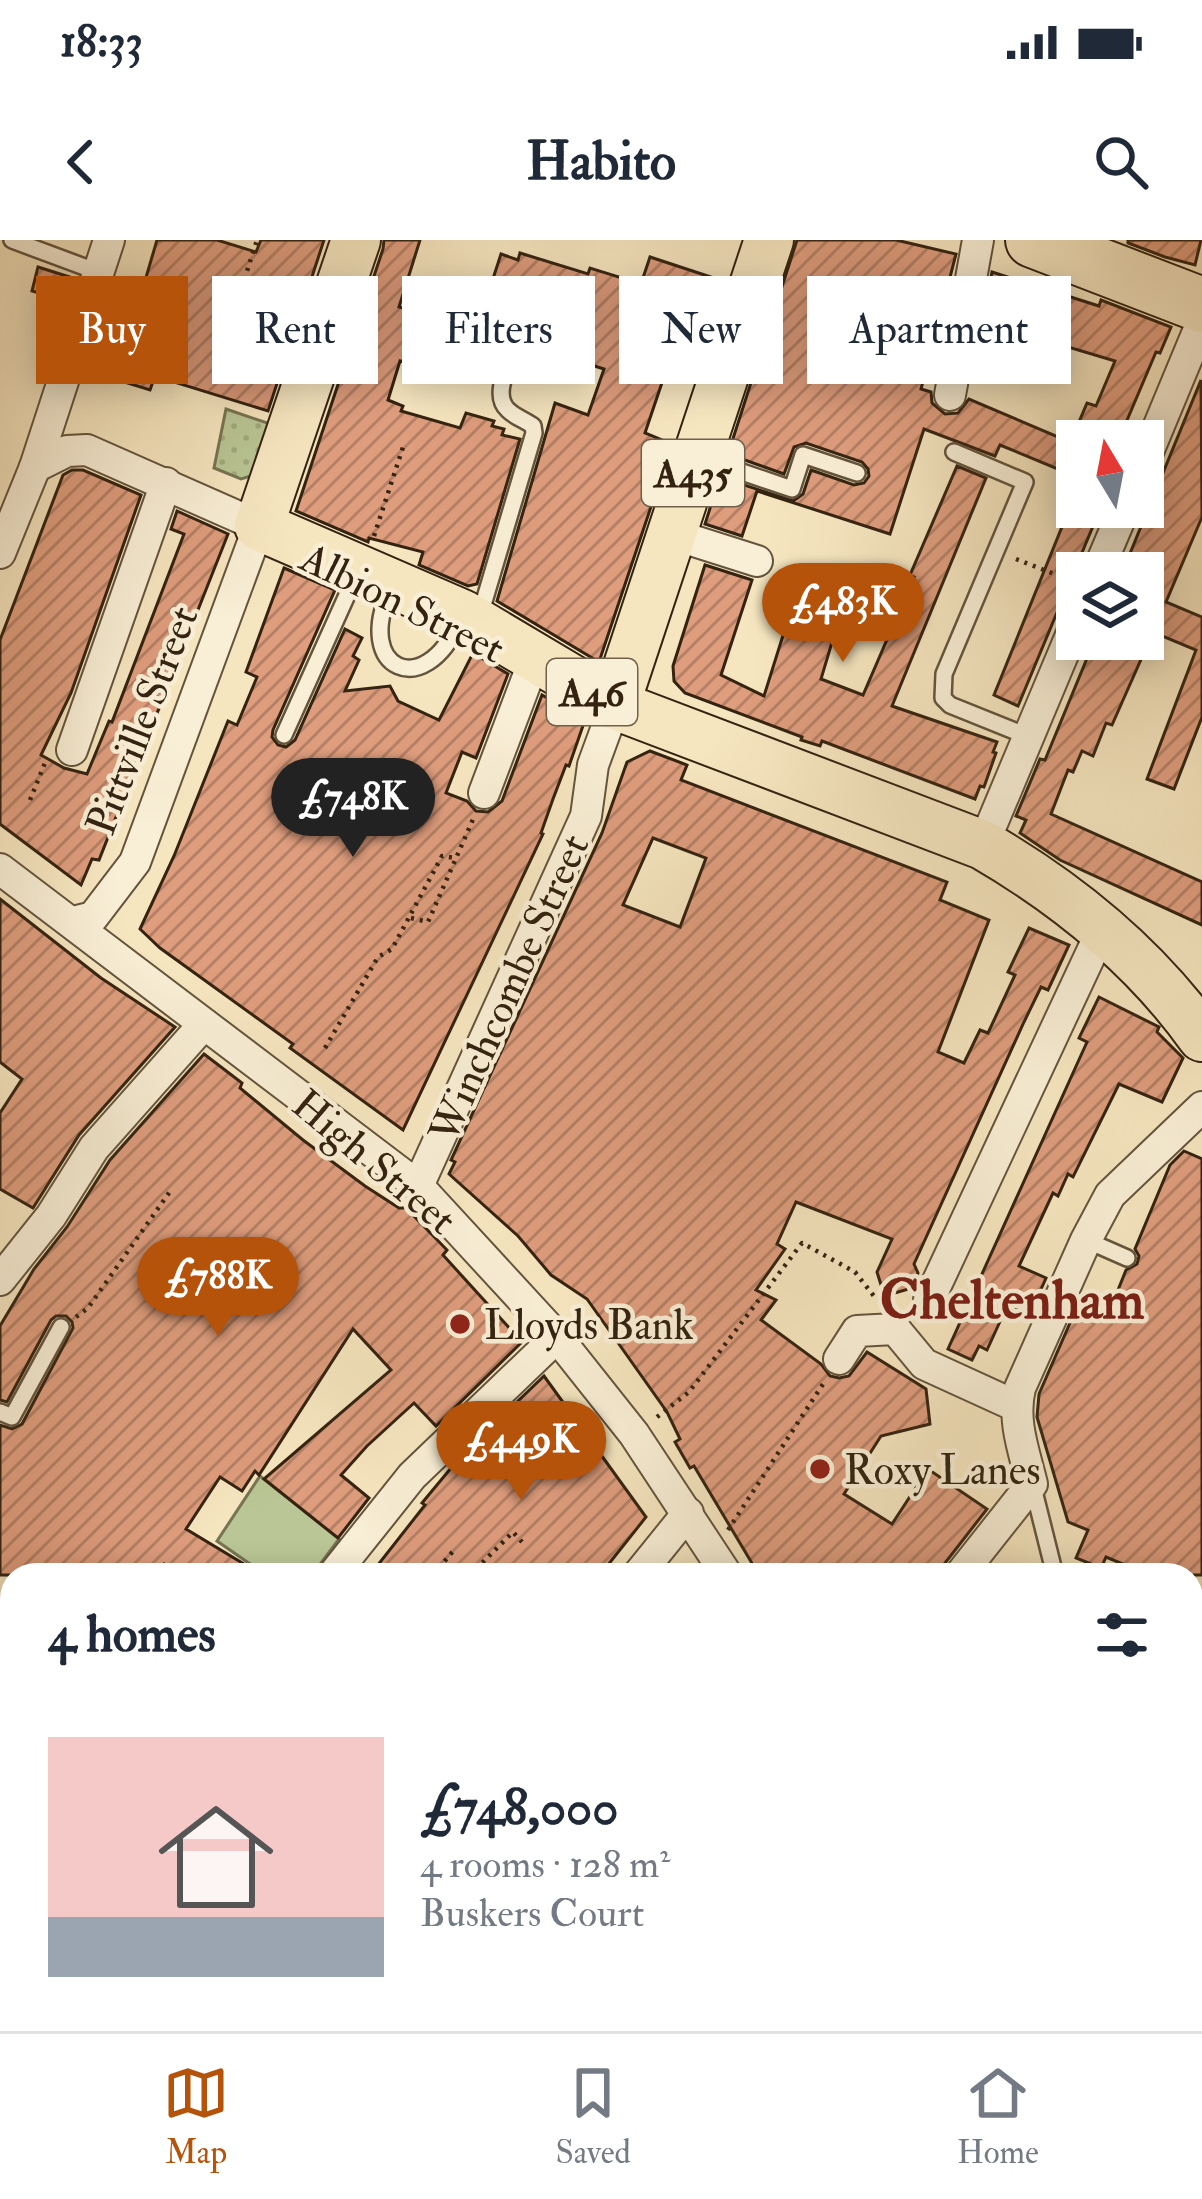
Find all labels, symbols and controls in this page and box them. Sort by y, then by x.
text: 18:33 [60,14,143,70]
text: Habito [526,128,676,196]
icon: back [48,129,114,195]
icon: search [1088,129,1154,195]
chip: Buy [36,276,188,384]
chip: Rent [212,276,378,384]
chip: Filters [402,276,595,384]
chip: New [619,276,783,384]
chip: Apartment [807,276,1071,384]
north arrow [1056,420,1164,528]
map controls [1056,420,1164,660]
road number: A435 [642,440,744,506]
street label: Albion Street [291,532,513,676]
button: layers [1056,552,1164,660]
pin: £483K [759,563,927,665]
text: £483K [789,577,897,626]
street label: Pittville Street [75,599,210,842]
road number: A46 [547,659,637,725]
pin: £748K [269,758,437,860]
text: £748K [298,772,408,821]
street label: Winchcombe Street [418,827,601,1152]
street label: High Street [281,1079,466,1246]
pin: £788K [134,1237,302,1339]
text: £788K [164,1251,272,1300]
district label: Cheltenham [880,1267,1144,1335]
place label: Lloyds Bank [484,1300,694,1352]
marker: Lloyds Bank [447,1311,473,1337]
pin: £449K [437,1401,605,1503]
text: £449K [463,1415,579,1464]
place label: Roxy Lanes [844,1445,1041,1497]
marker: Roxy Lanes [807,1456,833,1482]
icon: filters [1089,1602,1155,1668]
text: 4 homes [48,1603,216,1667]
text: £748,000 [420,1776,618,1840]
icon: home [144,1785,288,1929]
text: 4 rooms · 128 m² [420,1840,670,1889]
text: Buskers Court [420,1889,644,1938]
tab: Map [163,2060,229,2173]
tab: Saved [555,2060,631,2173]
tab: Home [957,2060,1039,2173]

